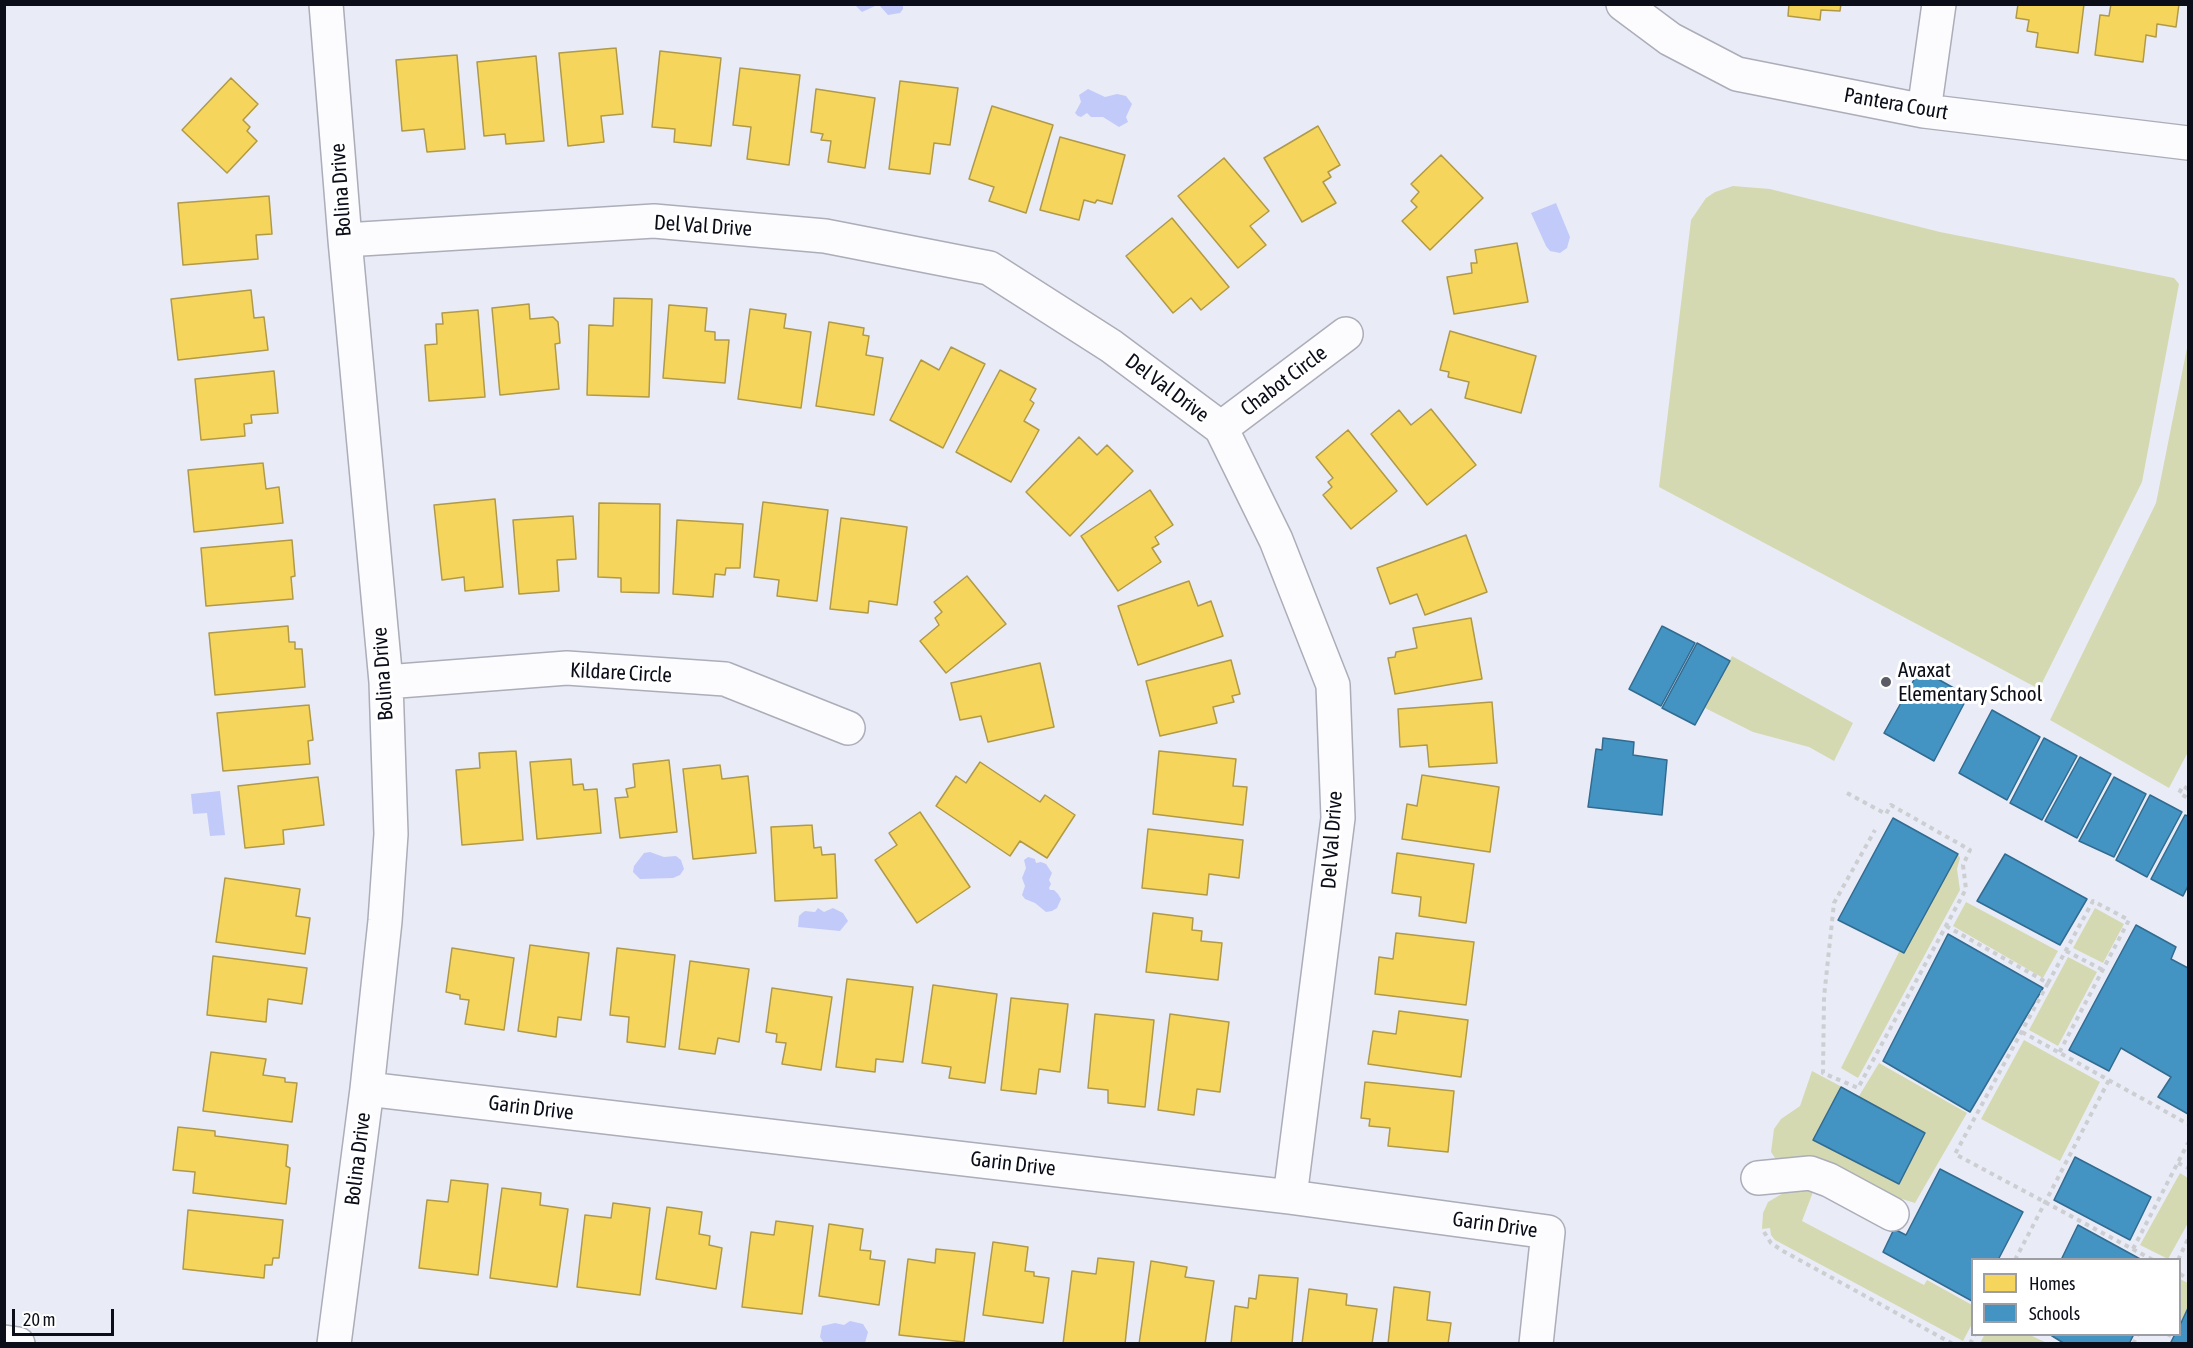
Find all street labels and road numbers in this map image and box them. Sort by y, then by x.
street label: Pantera Court [1842,82,1950,126]
street label: Bolina Drive [325,142,357,238]
street label: Del Val Drive [653,210,753,242]
street label: Chabot Circle [1236,340,1332,422]
street label: Del Val Drive [1120,348,1214,428]
street label: Bolina Drive [367,626,399,722]
street label: Kildare Circle [569,658,673,688]
street label: Del Val Drive [1316,790,1348,890]
street label: Garin Drive [487,1090,575,1126]
street label: Bolina Drive [340,1111,376,1207]
street label: Garin Drive [969,1146,1057,1182]
street label: Garin Drive [1451,1207,1539,1243]

